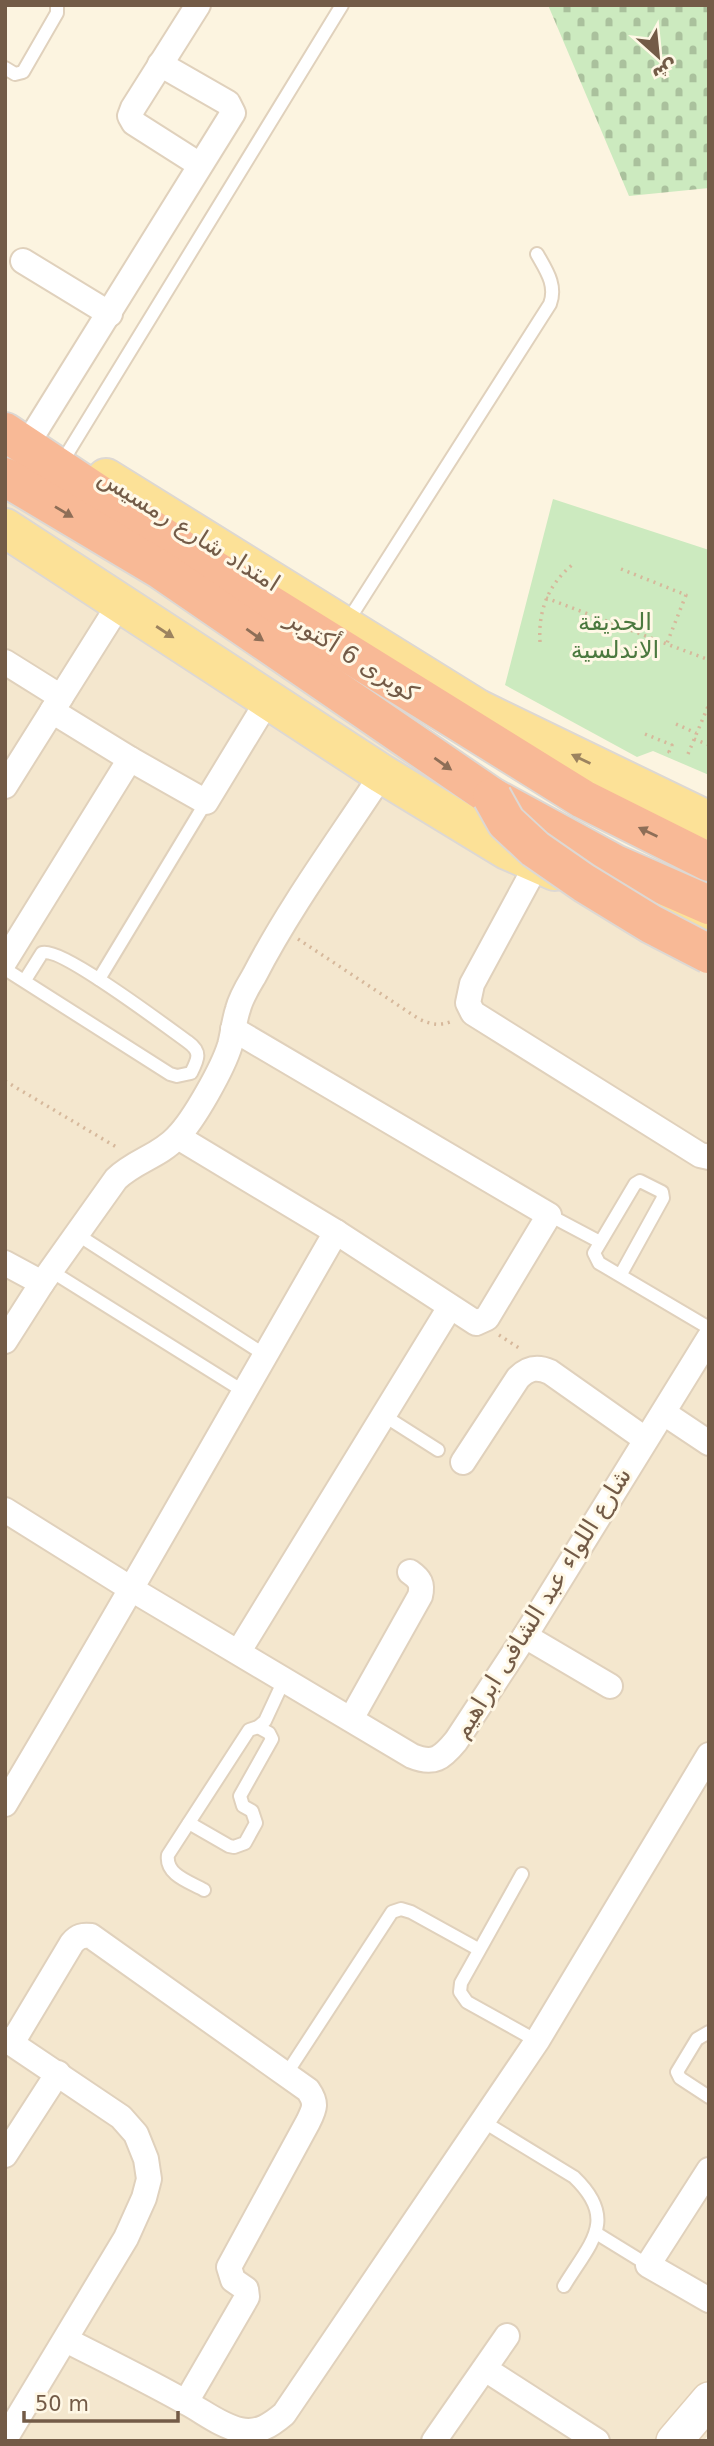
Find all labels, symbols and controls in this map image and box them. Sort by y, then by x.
north arrow [623,21,693,91]
text: ش [649,55,682,87]
street label: امتداد شارع رمسيس [93,463,285,597]
one-way arrow [54,506,73,518]
street label: كوبرى 6 أكتوبر [280,602,425,708]
park label: الحديقة الاندلسية [571,608,659,664]
one-way arrow [155,626,174,639]
one-way arrow [246,628,264,642]
one-way arrow [571,753,591,764]
one-way arrow [434,757,452,771]
one-way arrow [638,826,658,837]
street label: شارع اللواء عبد الشافى ابراهيم [447,1463,637,1743]
scale bar [24,2380,178,2424]
text: 50 m [35,2392,89,2416]

